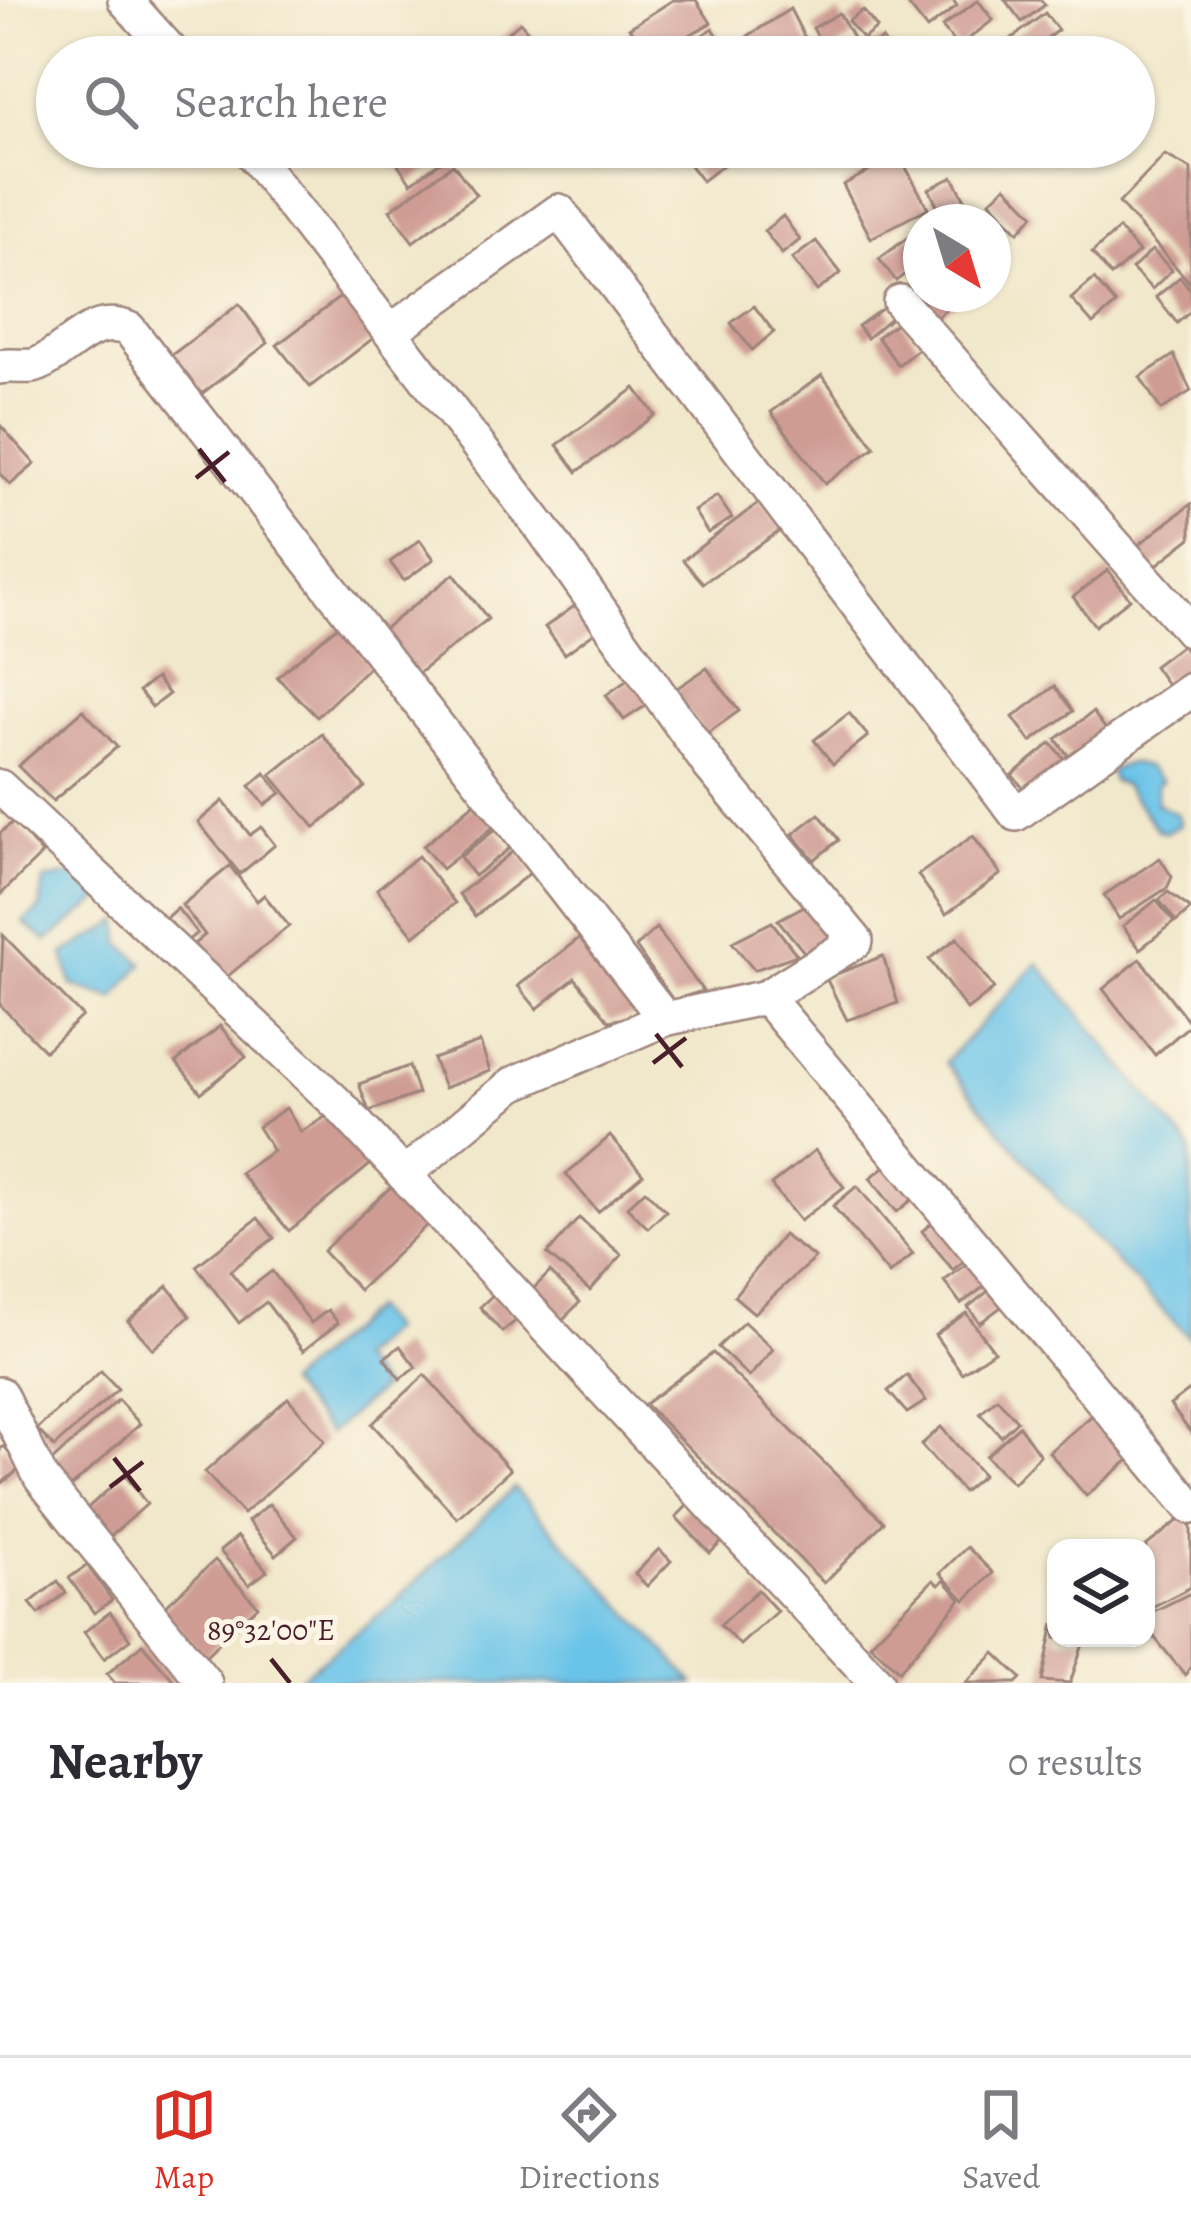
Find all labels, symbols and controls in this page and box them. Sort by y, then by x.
search box [36,36,1155,168]
icon: search [78,69,144,135]
text: Search here [174,71,388,133]
north arrow [903,204,1011,312]
map controls [1047,1539,1155,1647]
button: layers [1047,1539,1155,1647]
text: 89°32'00"E [207,1610,335,1650]
text: Nearby [48,1726,202,1796]
text: 0 results [1008,1735,1143,1788]
tab: Map [151,2082,217,2199]
tab: Directions [519,2082,660,2199]
tab: Saved [962,2082,1040,2199]

